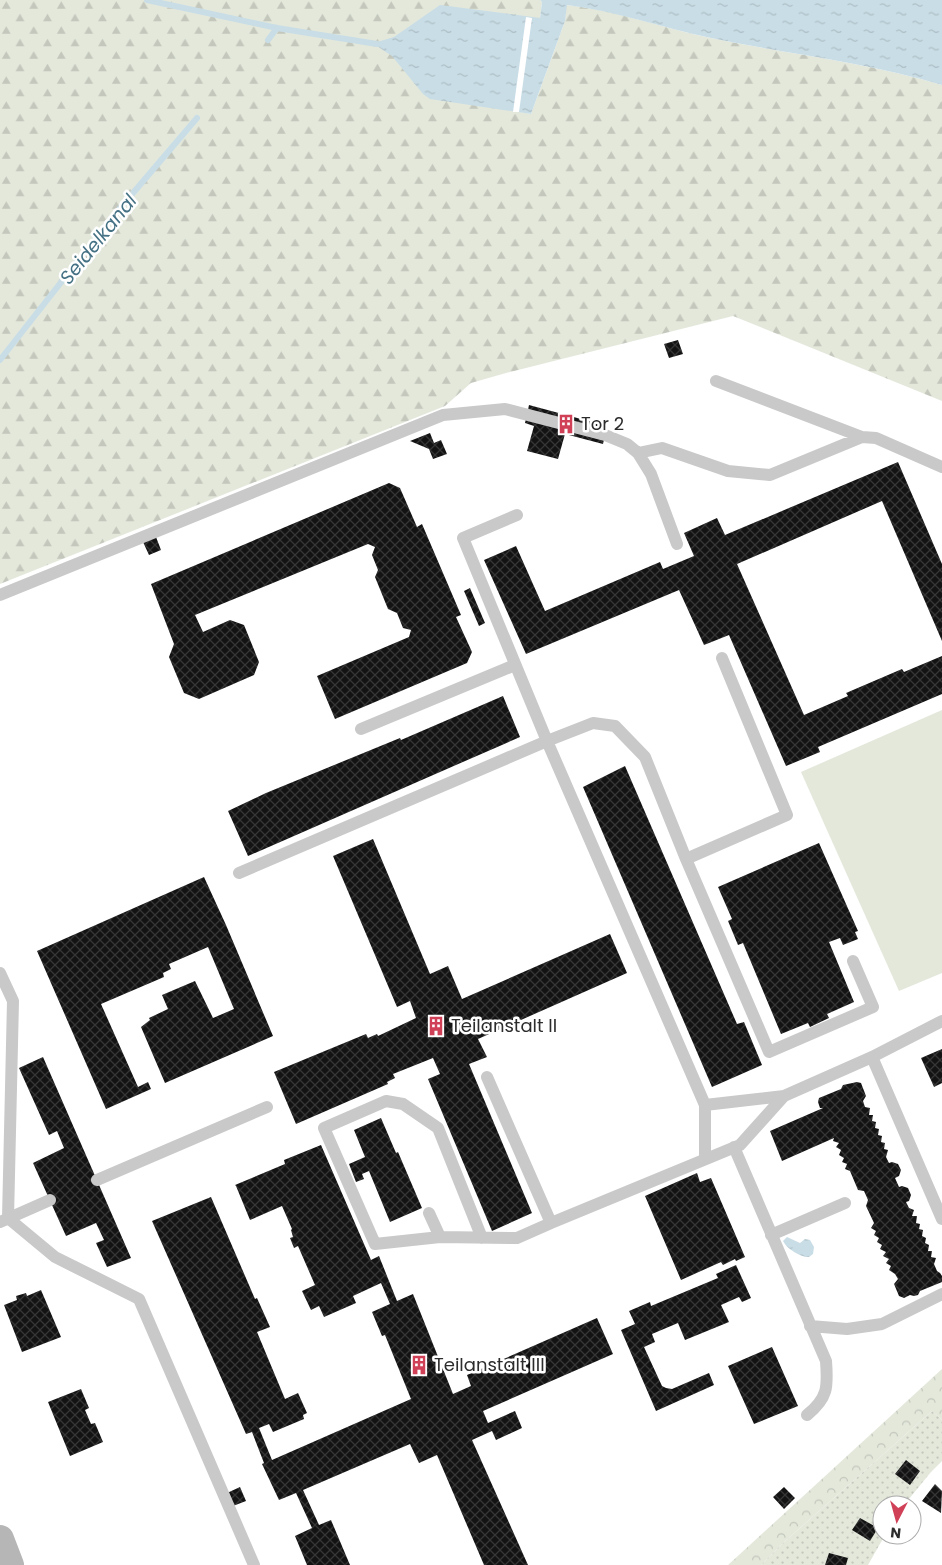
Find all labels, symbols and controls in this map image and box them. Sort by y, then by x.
water label: Seidelkanal [54,188,143,290]
place label: Tor 2 [581,411,624,436]
building icon: Tor 2 [555,413,577,435]
place label: Teilanstalt II [451,1013,557,1038]
building icon: Teilanstalt II [425,1015,447,1037]
place label: Teilanstalt III [434,1352,545,1377]
building icon: Teilanstalt III [408,1354,430,1376]
north arrow [872,1495,922,1545]
text: N [889,1522,902,1543]

